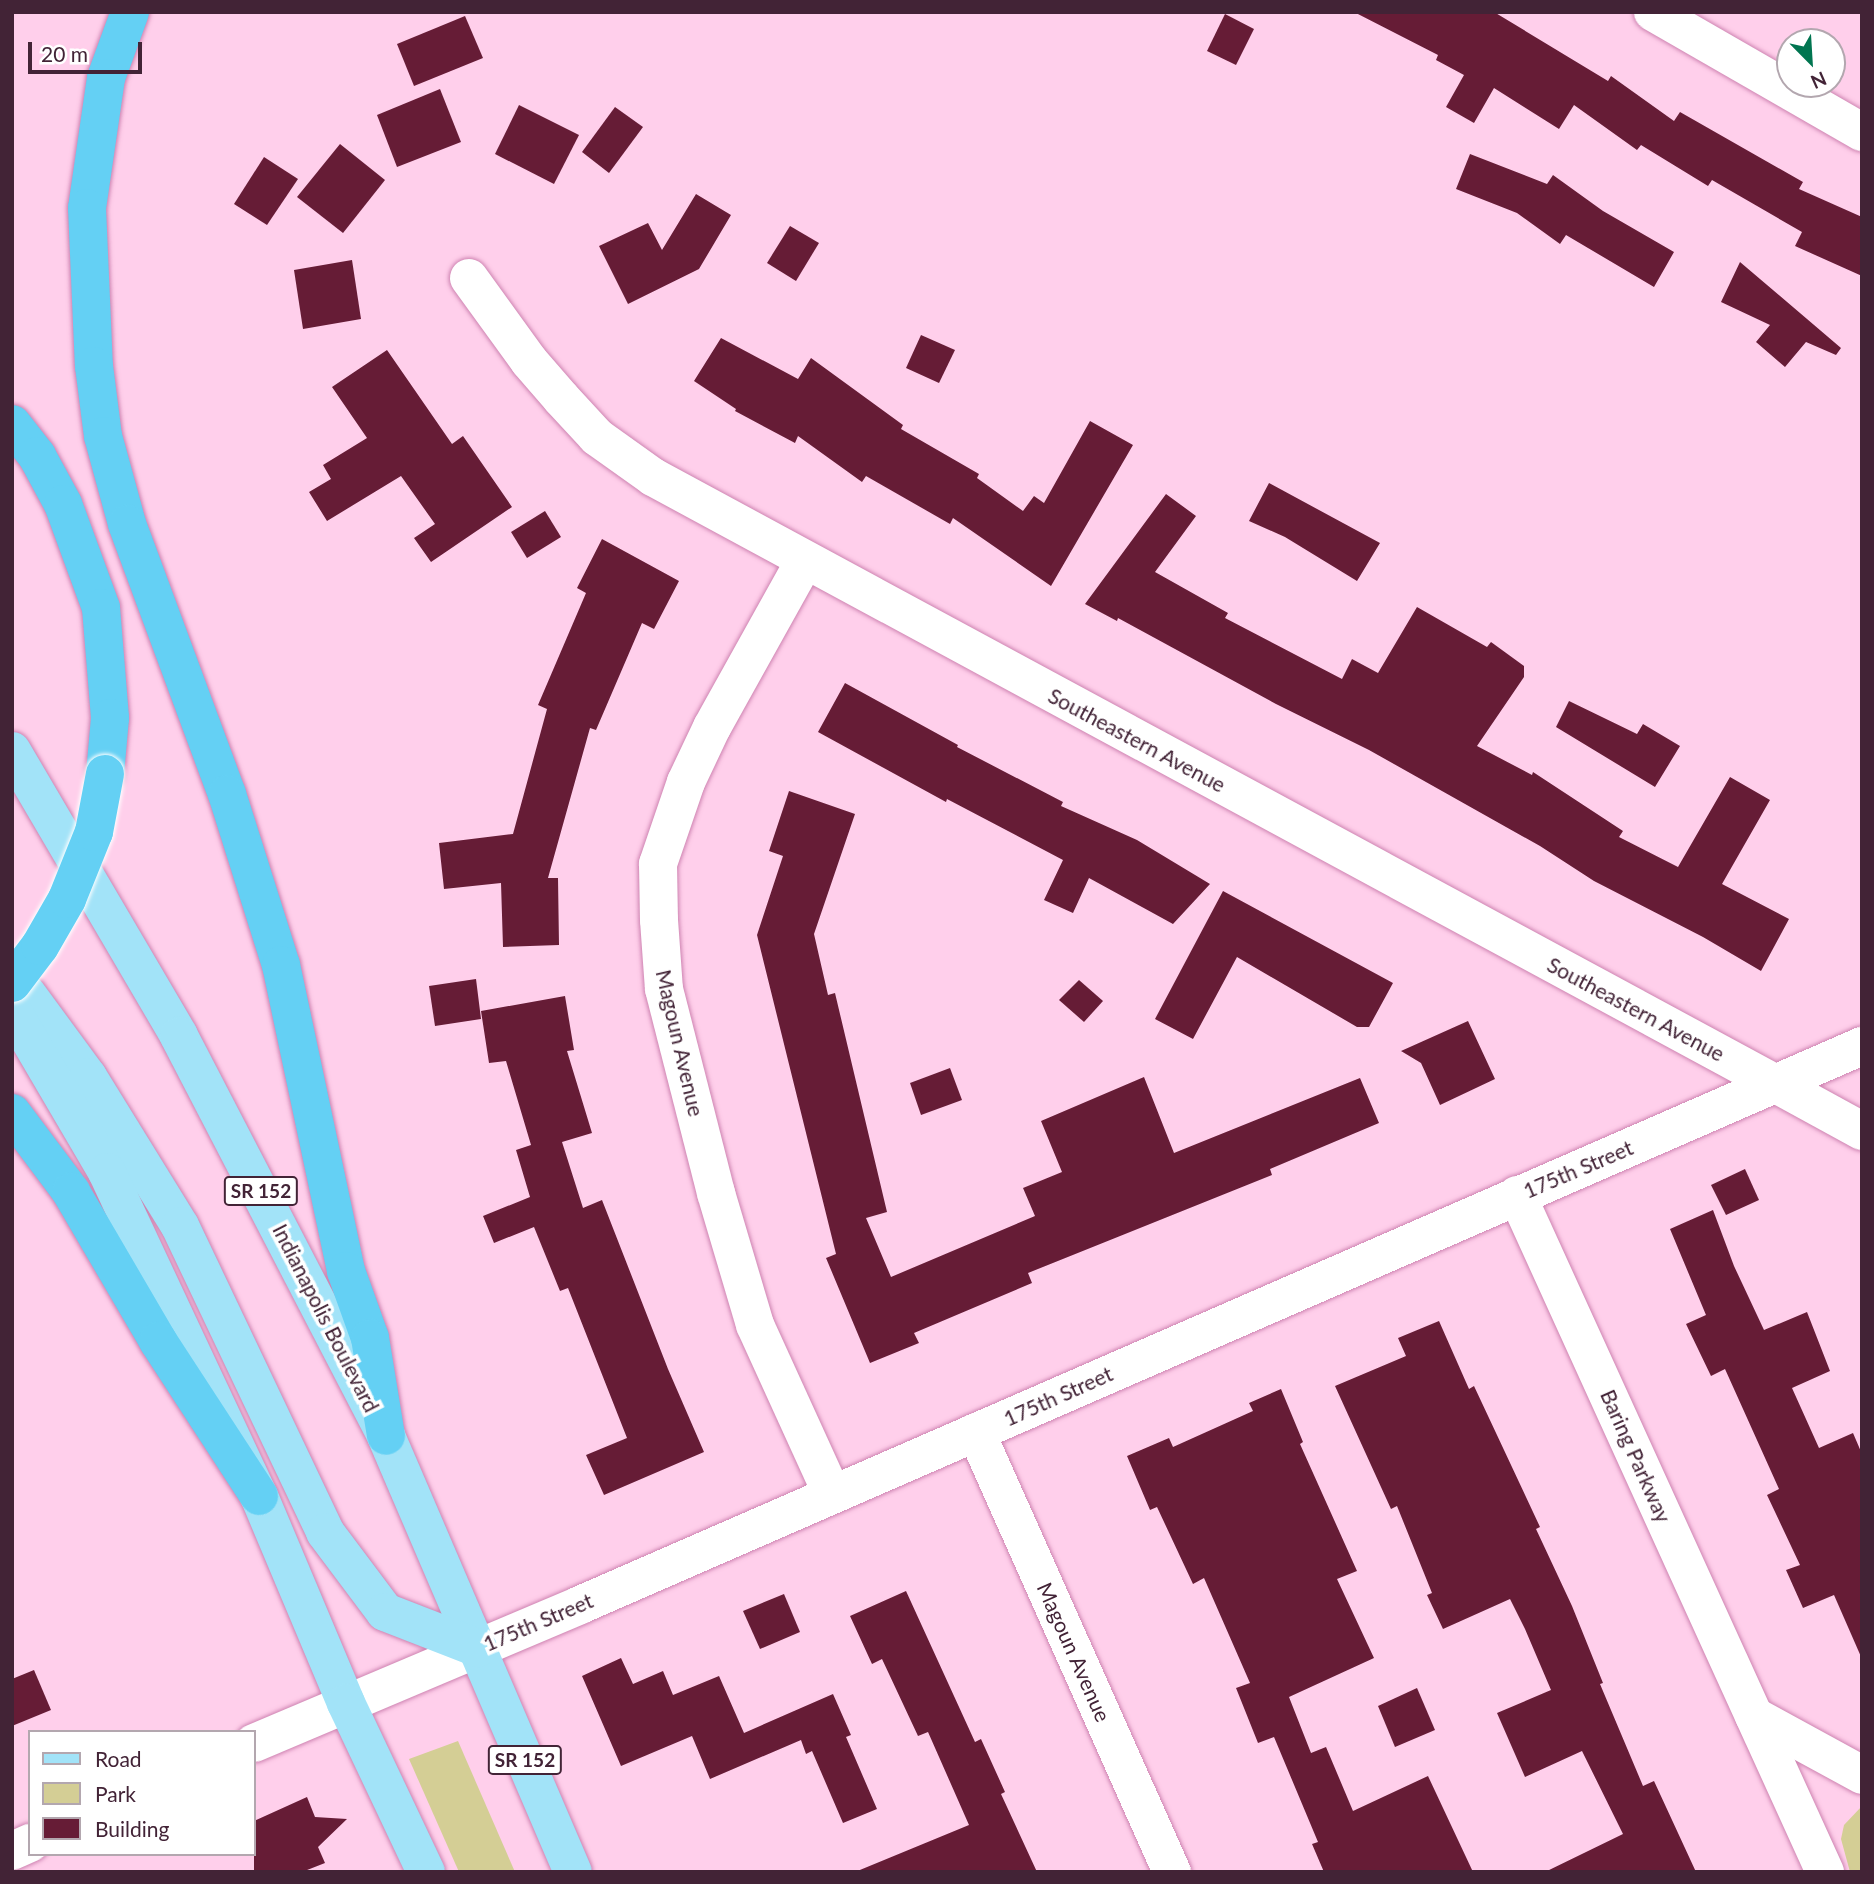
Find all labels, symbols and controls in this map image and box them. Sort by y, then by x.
scale bar [32,28,145,72]
north arrow [1776,28,1846,98]
text: 20 m [41,41,88,66]
text: N [1808,67,1830,94]
street label: Southeastern Avenue [1044,682,1230,798]
street label: Southeastern Avenue [1543,951,1729,1067]
street label: Magoun Avenue [651,967,709,1119]
street label: 175th Street [1519,1135,1637,1203]
road number: SR 152 [222,1176,300,1206]
street label: Indianapolis Boulevard [268,1220,384,1416]
street label: 175th Street [1000,1361,1116,1431]
street label: Baring Parkway [1595,1386,1677,1526]
street label: Magoun Avenue [1032,1578,1116,1726]
street label: 175th Street [479,1588,597,1656]
legend [28,1730,256,1856]
road number: SR 152 [486,1744,564,1776]
text: Road [95,1746,142,1771]
text: Park [95,1781,136,1806]
text: Building [95,1816,170,1841]

